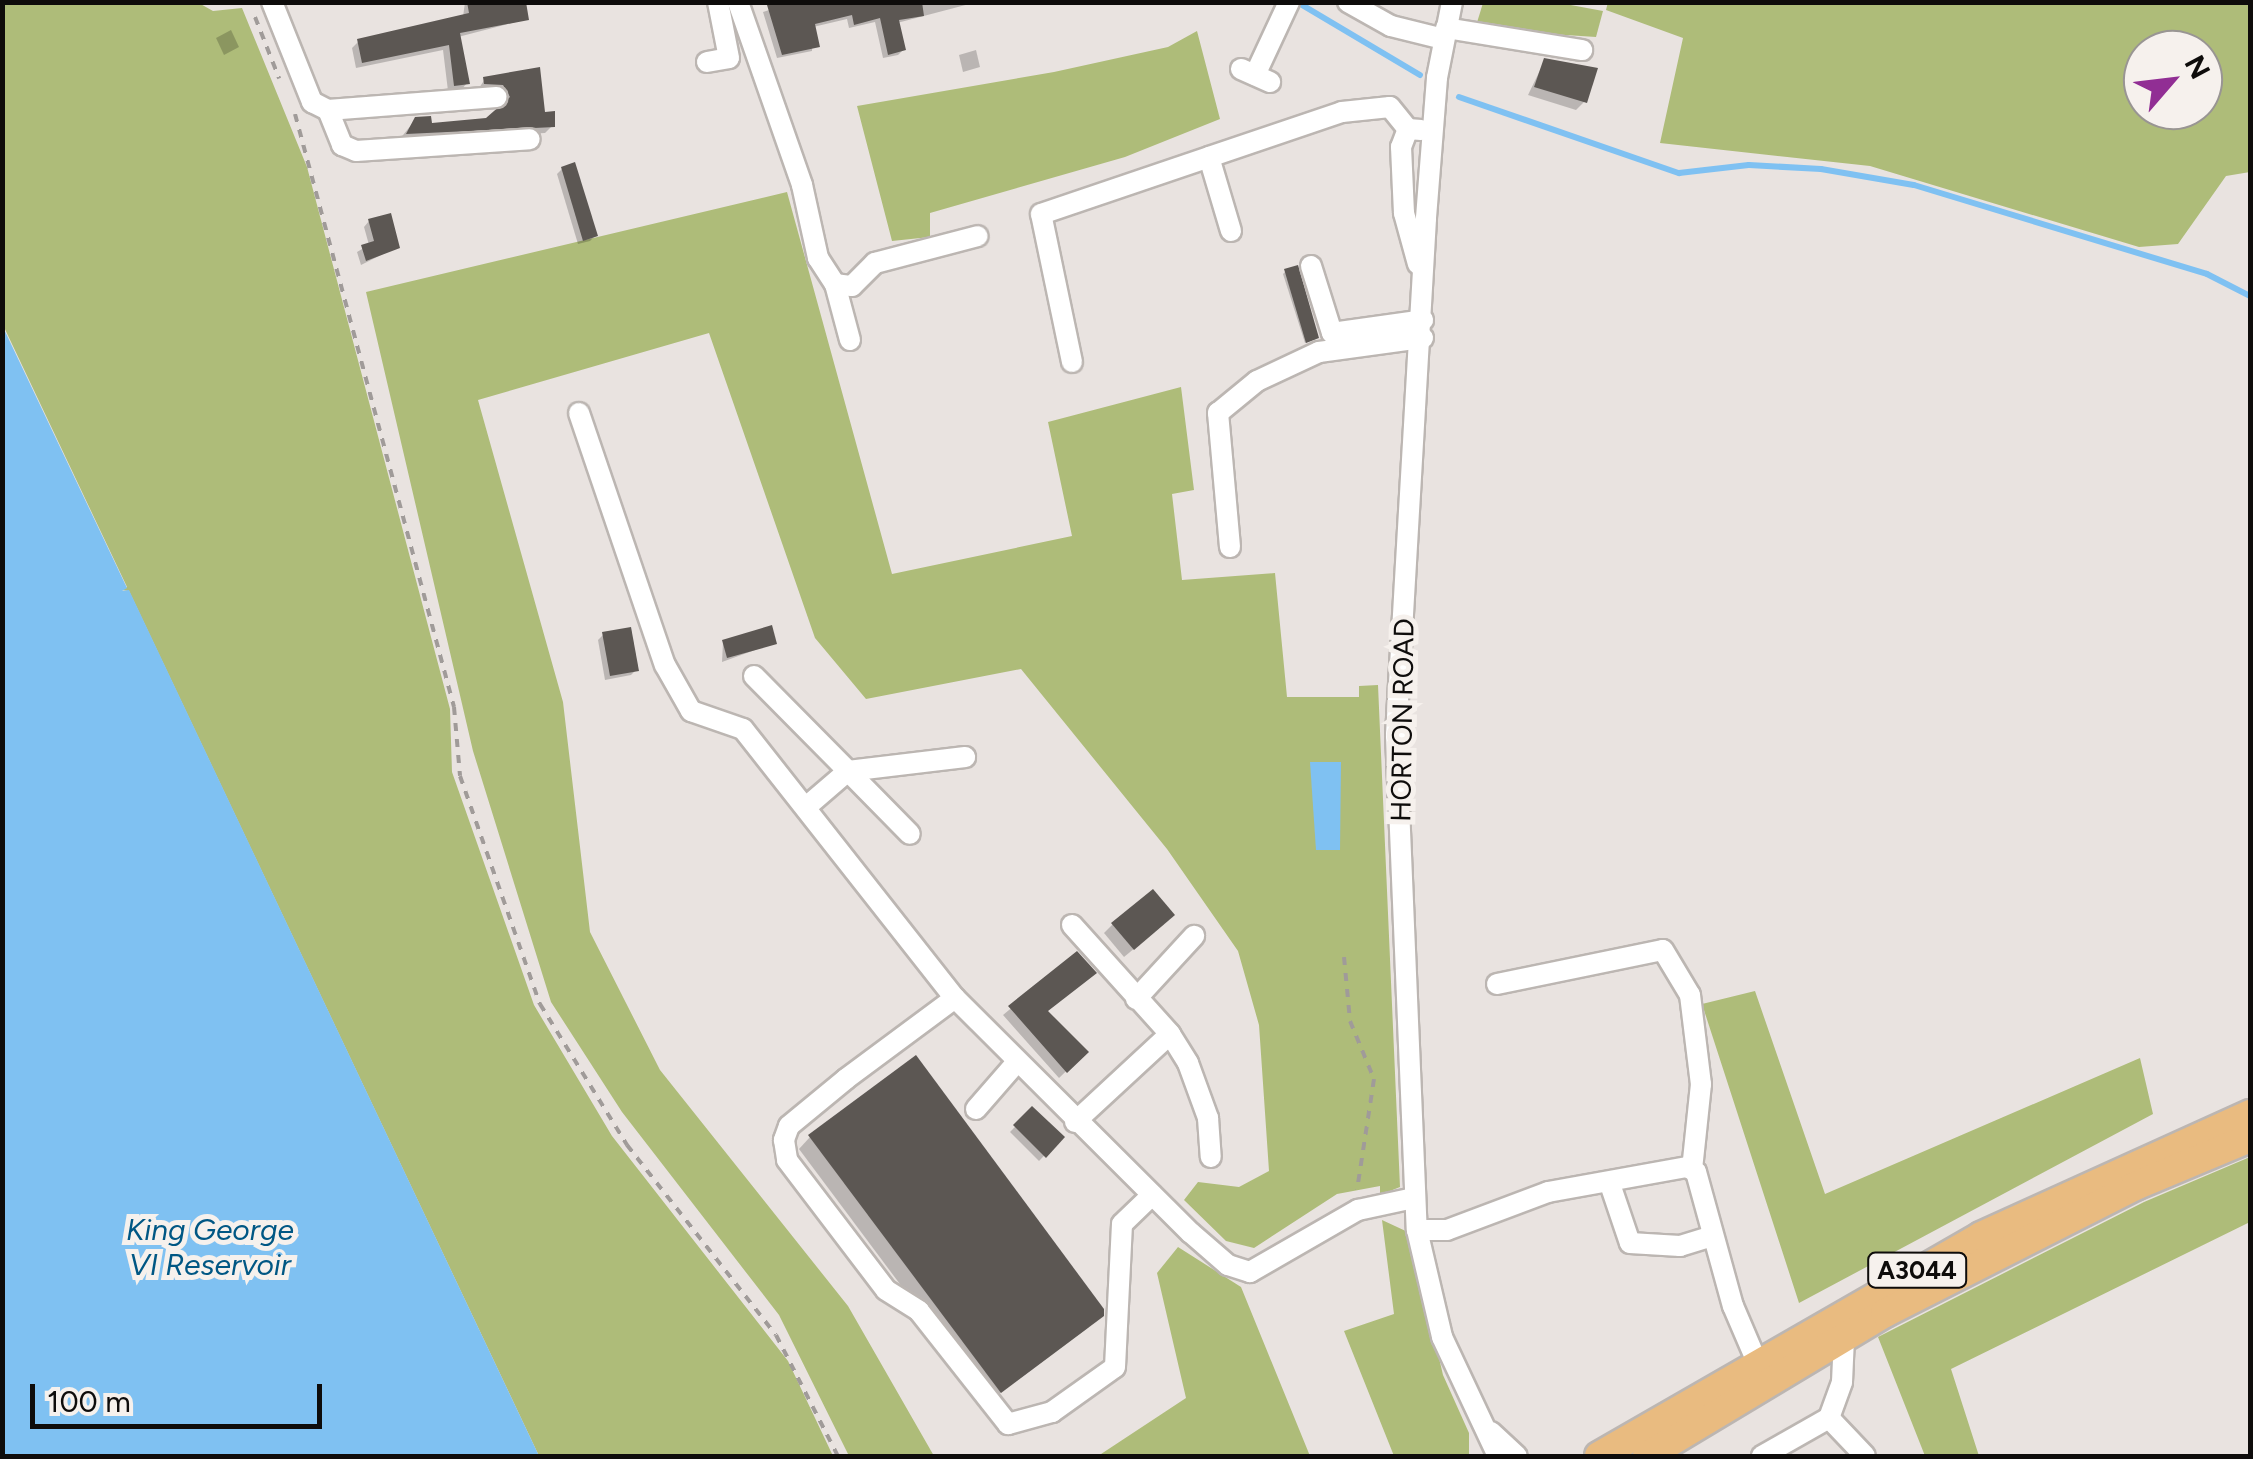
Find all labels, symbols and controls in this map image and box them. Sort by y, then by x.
north arrow [2123,30,2223,130]
text: N [2178,49,2218,84]
street label: HORTON ROAD [1383,618,1421,822]
water label: King George VI Reservoir [126,1212,294,1282]
road number: A3044 [1867,1250,1967,1290]
scale bar [35,1364,328,1426]
text: 100 m [47,1383,131,1420]

